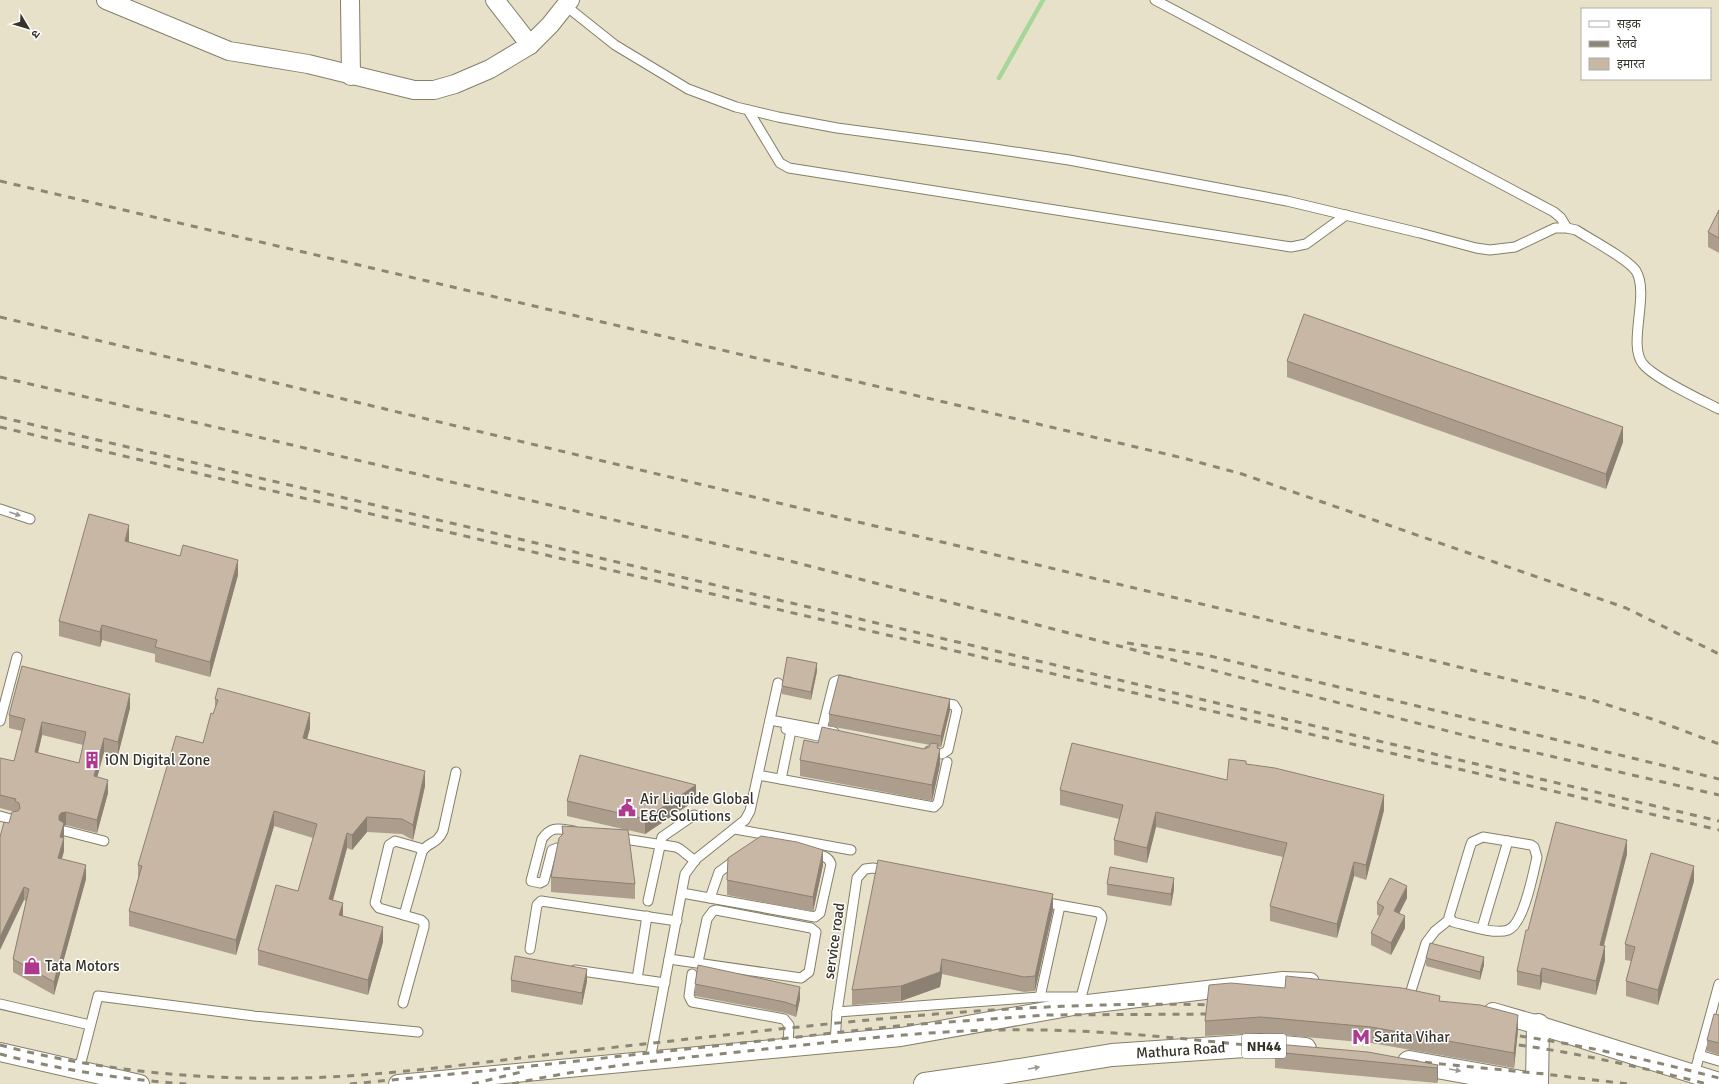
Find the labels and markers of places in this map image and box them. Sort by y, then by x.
building icon: iON Digital Zone [82,750,102,770]
place label: iON Digital Zone [105,751,210,769]
place label: Air Liquide Global E&C Solutions [640,790,754,825]
public building icon: Air Liquide Global E&C Solutions [617,798,637,818]
shop icon: Tata Motors [22,956,42,976]
place label: Tata Motors [45,957,120,975]
metro station icon: Sarita Vihar [1351,1027,1371,1047]
place label: Sarita Vihar [1374,1028,1450,1046]

